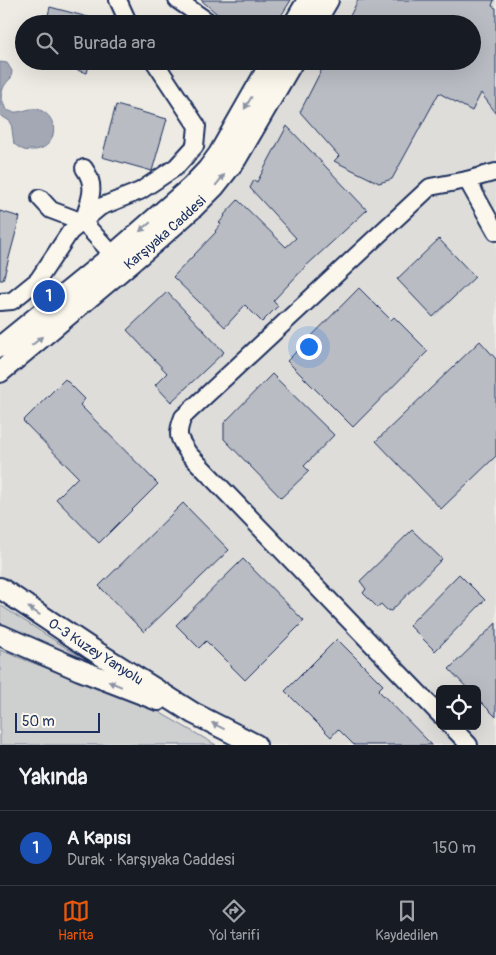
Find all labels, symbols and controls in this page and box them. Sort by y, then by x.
search box [15,15,481,70]
icon: search [33,29,61,57]
text: Burada ara [73,31,156,55]
one-way arrow [244,96,252,111]
one-way arrow [214,174,225,187]
street label: Karşıyaka Caddesi [121,192,210,273]
one-way arrow [139,222,152,233]
pin: 1 [33,277,65,315]
your location [296,334,322,360]
one-way arrow [31,335,43,347]
one-way arrow [28,606,41,616]
street label: O-3 Kuzey Yanyolu [45,615,146,689]
one-way arrow [108,679,122,687]
map controls [436,685,481,730]
button: locate [436,685,481,730]
scale bar [15,710,100,733]
text: 50 m [22,713,55,730]
one-way arrow [211,722,225,730]
text: Yakında [20,764,87,791]
text: A Kapısı [67,826,131,850]
text: 1 [33,838,39,858]
text: 150 m [432,838,476,858]
text: Durak · Karşıyaka Caddesi [67,850,235,870]
tab: Harita [58,897,94,944]
tab: Yol tarifi [209,897,259,944]
tab: Kaydedilen [375,897,438,944]

